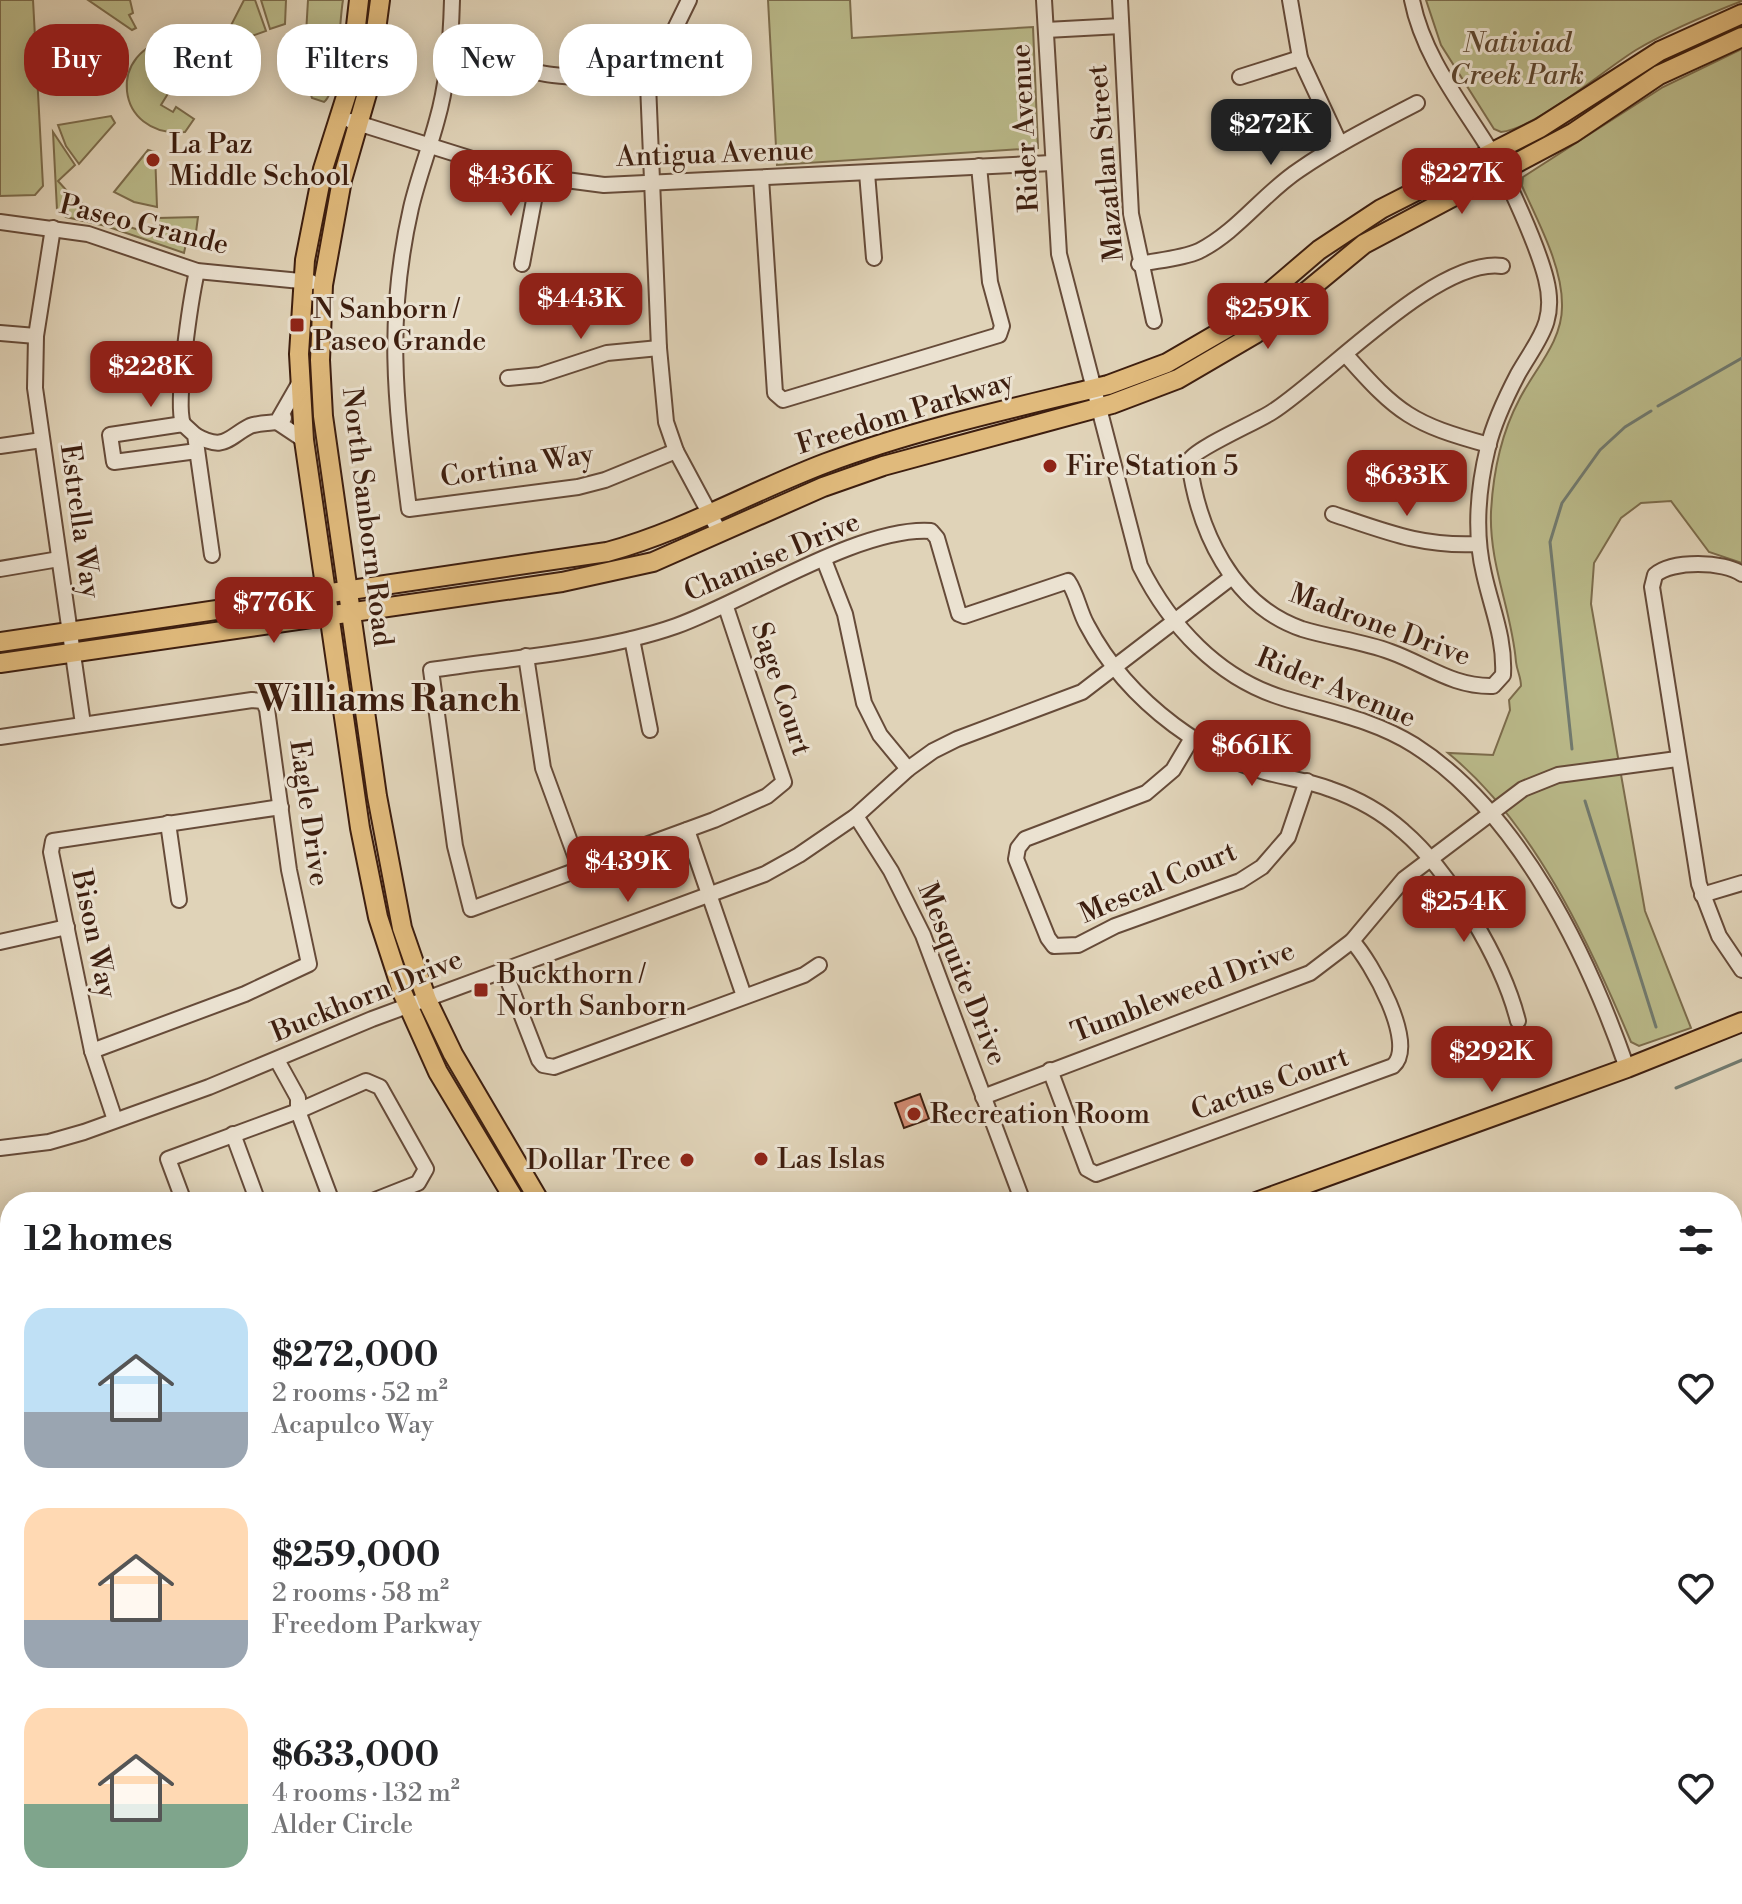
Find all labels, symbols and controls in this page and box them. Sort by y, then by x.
chip: Buy [24,24,129,96]
chip: Rent [145,24,261,96]
chip: Filters [277,24,417,96]
chip: New [433,24,543,96]
chip: Apartment [559,24,752,96]
park label: Nativiad Creek Park [1450,26,1584,93]
street label: Rider Avenue [1003,43,1047,213]
street label: Mazatlan Street [1080,63,1132,263]
pin: $272K [1215,99,1327,167]
text: $272K [1229,109,1313,141]
place label: La Paz Middle School [169,127,349,194]
street label: Antigua Avenue [615,133,814,175]
pin: $227K [1406,148,1518,216]
pin: $436K [455,150,567,218]
marker: La Paz Middle School [144,151,162,169]
text: $227K [1420,158,1504,190]
text: $436K [468,160,554,192]
street label: Paseo Grande [56,187,232,263]
pin: $443K [525,273,637,341]
text: $443K [537,283,625,315]
pin: $259K [1212,283,1324,351]
place label: N Sanborn / Paseo Grande [313,292,486,359]
text: $259K [1225,293,1311,325]
marker: N Sanborn / Paseo Grande [288,316,306,334]
pin: $228K [95,341,207,409]
text: $228K [108,351,194,383]
street label: Freedom Parkway [792,363,1018,463]
street label: North Sanborn Road [334,386,400,648]
street label: Cortina Way [438,437,597,495]
street label: Estrella Way [52,442,108,601]
place label: Fire Station 5 [1066,449,1238,484]
pin: $633K [1351,450,1463,518]
marker: Fire Station 5 [1041,457,1059,475]
text: $633K [1365,460,1449,492]
street label: Chamise Drive [679,504,865,610]
street label: Madrone Drive [1285,576,1475,674]
pin: $776K [218,577,330,645]
text: $776K [233,587,315,619]
street label: Sage Court [743,618,819,760]
street label: Rider Avenue [1251,640,1421,736]
district label: Williams Ranch [255,678,520,723]
pin: $661K [1196,720,1308,788]
text: $661K [1211,730,1293,762]
street label: Eagle Drive [281,738,337,888]
street label: Mescal Court [1074,834,1242,932]
pin: $439K [572,836,684,904]
text: $439K [585,846,671,878]
street label: Bison Way [63,866,125,1002]
pin: $254K [1408,876,1520,944]
street label: Mesquite Drive [909,877,1015,1071]
text: $254K [1421,886,1507,918]
street label: Tumbleweed Drive [1066,933,1300,1051]
street label: Buckhorn Drive [265,942,468,1051]
place label: Buckthorn / North Sanborn [496,957,687,1024]
marker: Buckthorn / North Sanborn [472,981,490,999]
pin: $292K [1436,1026,1548,1094]
text: $292K [1449,1036,1535,1068]
street label: Cactus Court [1186,1039,1354,1129]
place label: Recreation Room [930,1097,1150,1132]
marker: Recreation Room [905,1105,923,1123]
place label: Las Islas [777,1142,885,1177]
place label: Dollar Tree [526,1143,671,1178]
marker: Las Islas [752,1150,770,1168]
marker: Dollar Tree [678,1151,696,1169]
icon: filters [1674,1218,1718,1262]
text: 12 homes [24,1219,173,1261]
text: $272,000 [272,1335,439,1377]
icon: home [88,1340,184,1436]
icon: heart [1674,1366,1718,1410]
text: 2 rooms · 52 m² [272,1377,448,1409]
text: Acapulco Way [272,1409,434,1441]
text: $259,000 [272,1535,441,1577]
icon: home [88,1540,184,1636]
icon: heart [1674,1566,1718,1610]
text: 2 rooms · 58 m² [272,1577,449,1609]
text: Freedom Parkway [272,1609,481,1641]
text: $633,000 [272,1735,439,1777]
icon: home [88,1740,184,1836]
icon: heart [1674,1766,1718,1810]
text: 4 rooms · 132 m² [272,1777,460,1809]
text: Alder Circle [272,1809,413,1841]

